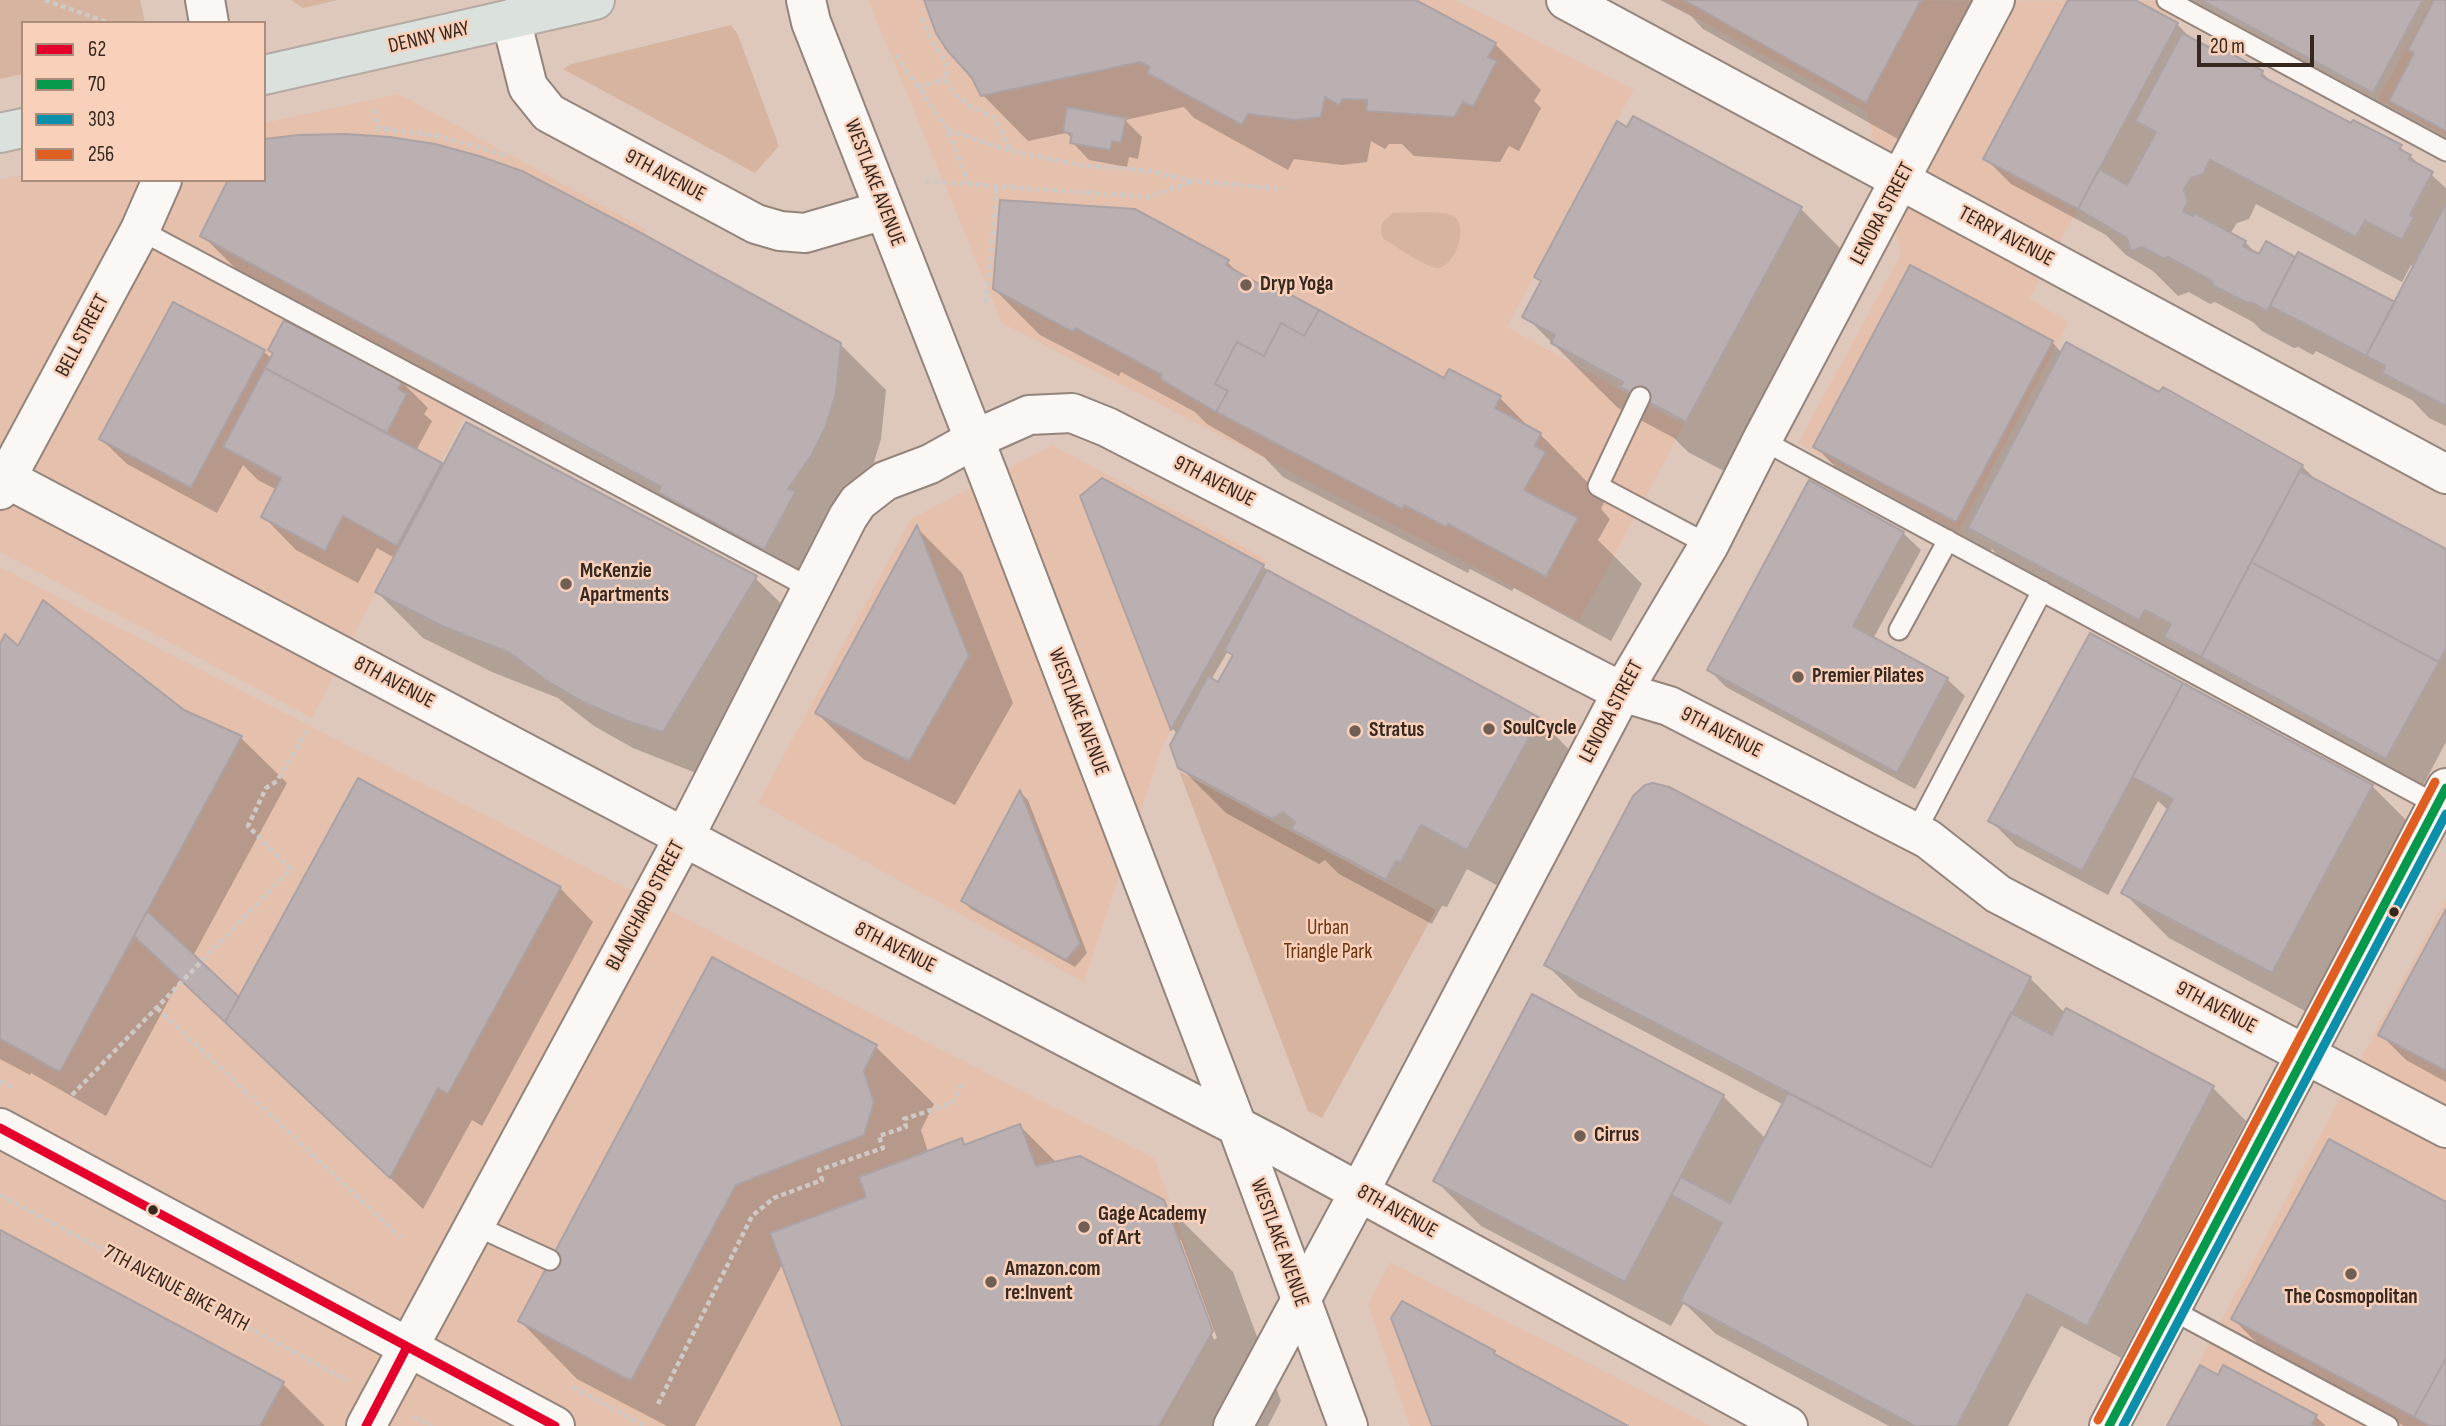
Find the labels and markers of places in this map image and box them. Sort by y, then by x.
place label: Dryp Yoga [1260,272,1333,298]
marker: Dryp Yoga [1238,277,1254,293]
place label: McKenzie Apartments [580,559,669,609]
marker: McKenzie Apartments [558,576,574,592]
place label: Premier Pilates [1812,664,1924,690]
marker: Premier Pilates [1790,669,1806,685]
place label: SoulCycle [1503,716,1576,742]
place label: Stratus [1369,718,1424,744]
marker: SoulCycle [1481,721,1497,737]
marker: Stratus [1347,723,1363,739]
unlabelled marker [2387,905,2401,919]
place label: Cirrus [1594,1123,1639,1149]
marker: Cirrus [1572,1128,1588,1144]
place label: Gage Academy of Art [1098,1202,1207,1252]
unlabelled marker [146,1203,160,1217]
marker: Gage Academy of Art [1076,1219,1092,1235]
place label: Amazon.com re:Invent [1005,1257,1101,1307]
marker: The Cosmopolitan [2343,1266,2359,1282]
marker: Amazon.com re:Invent [983,1274,999,1290]
place label: The Cosmopolitan [2284,1285,2418,1311]

